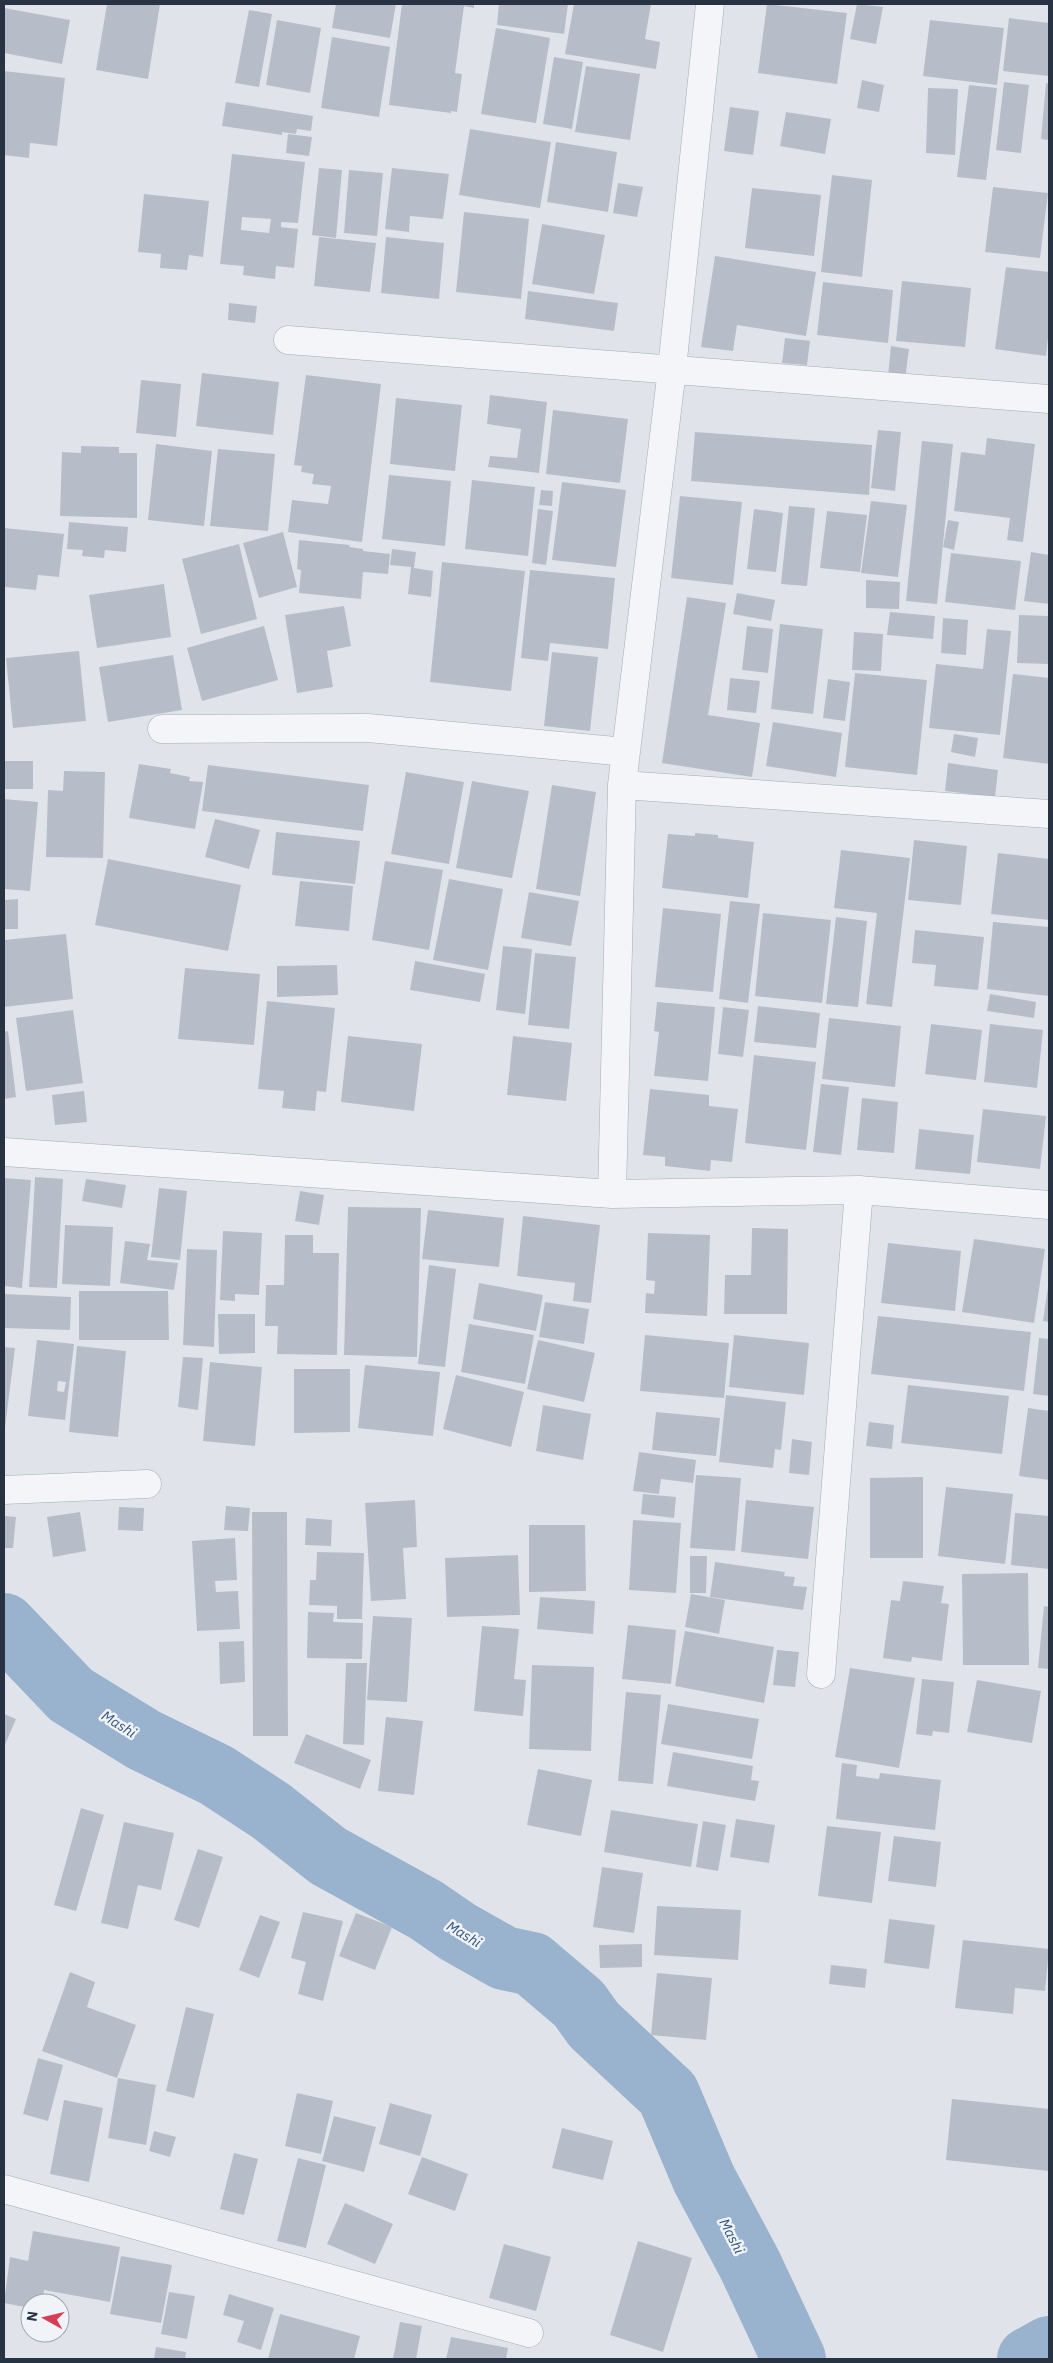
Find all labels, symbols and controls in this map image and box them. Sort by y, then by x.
water label: Mashi [98,1706,140,1742]
water label: Mashi [443,1917,485,1951]
water label: Mashi [716,2215,749,2257]
north arrow [20,2293,70,2343]
text: N [23,2310,42,2322]

